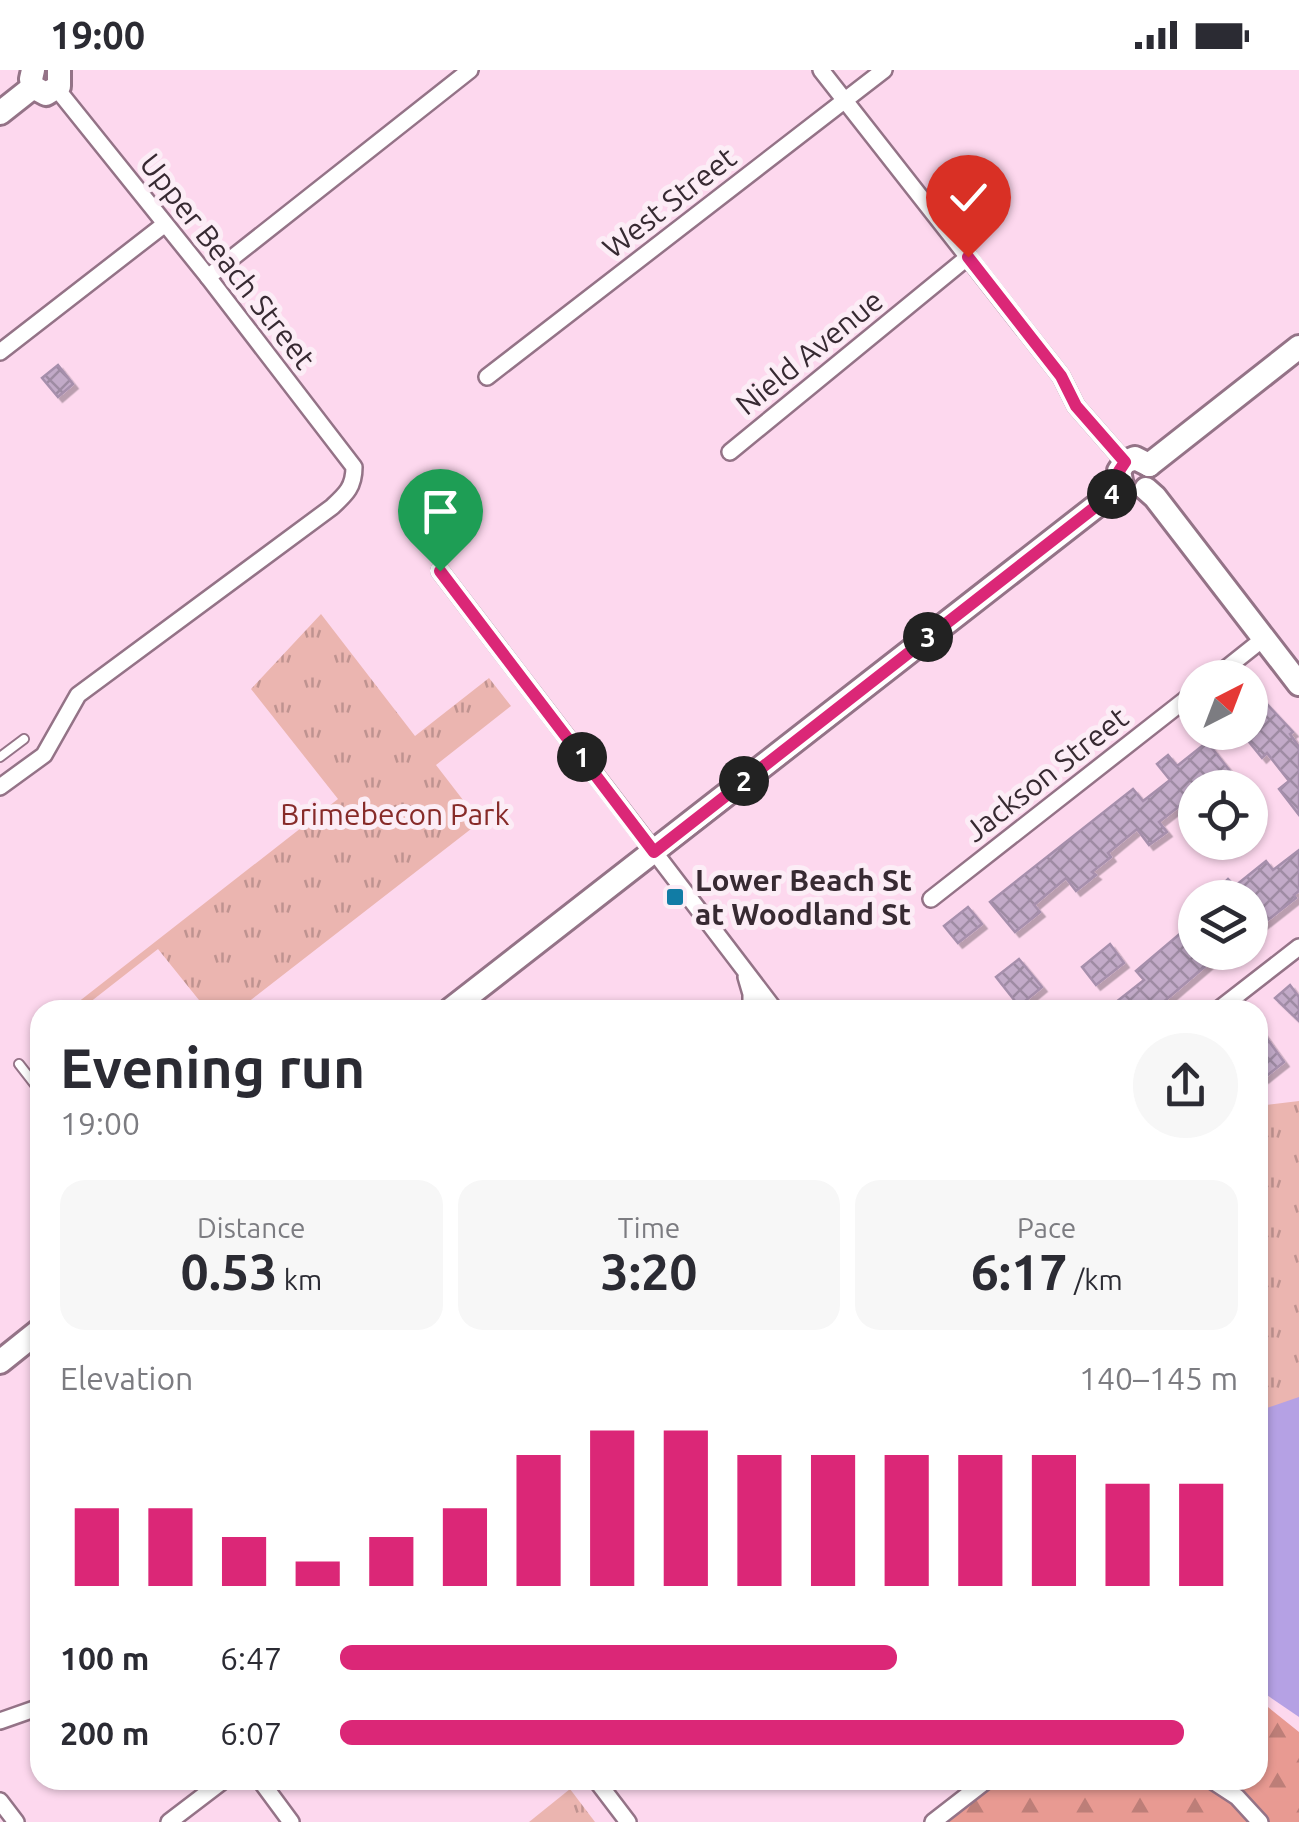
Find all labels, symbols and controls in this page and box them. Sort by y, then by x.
text: 19:00 [50,14,145,56]
street label: West Street [596,139,742,264]
street label: Upper Beach Street [134,147,323,375]
pin [926,155,1011,258]
icon: check [941,170,996,225]
street label: Nield Avenue [729,283,889,421]
pin [398,469,483,572]
pin: 4 [1087,469,1137,519]
text: 4 [1104,478,1120,509]
icon: arrive [413,484,468,539]
pin: 3 [903,612,953,662]
text: 3 [920,621,936,652]
north arrow [1178,660,1268,750]
map controls [1178,660,1268,970]
street label: Jackson Street [958,700,1134,848]
pin: 1 [557,732,607,782]
text: 1 [574,741,590,772]
pin: 2 [719,756,769,806]
text: 2 [736,765,752,796]
button: locate [1178,770,1268,860]
park label: Brimebecon Park [280,797,510,831]
place label: Lower Beach St at Woodland St [695,863,912,931]
button: layers [1178,880,1268,970]
marker: Lower Beach St at Woodland St [664,886,686,908]
button: share [1133,1033,1238,1138]
text: Evening run [60,1037,365,1098]
text: 19:00 [60,1105,140,1141]
text: Distance [197,1212,306,1243]
text: Time [618,1212,680,1243]
text: Pace [1017,1212,1076,1243]
text: 0.53 [181,1243,277,1299]
text: 3:20 [601,1243,697,1299]
text: 6:17 [971,1243,1068,1299]
text: km [277,1264,322,1295]
text: /km [1068,1264,1123,1295]
text: Elevation [60,1360,193,1396]
text: 140–145 m [1079,1360,1238,1396]
text: 100 m [60,1640,149,1676]
text: 6:47 [220,1640,282,1676]
text: 200 m [60,1715,149,1751]
text: 6:07 [220,1715,282,1751]

